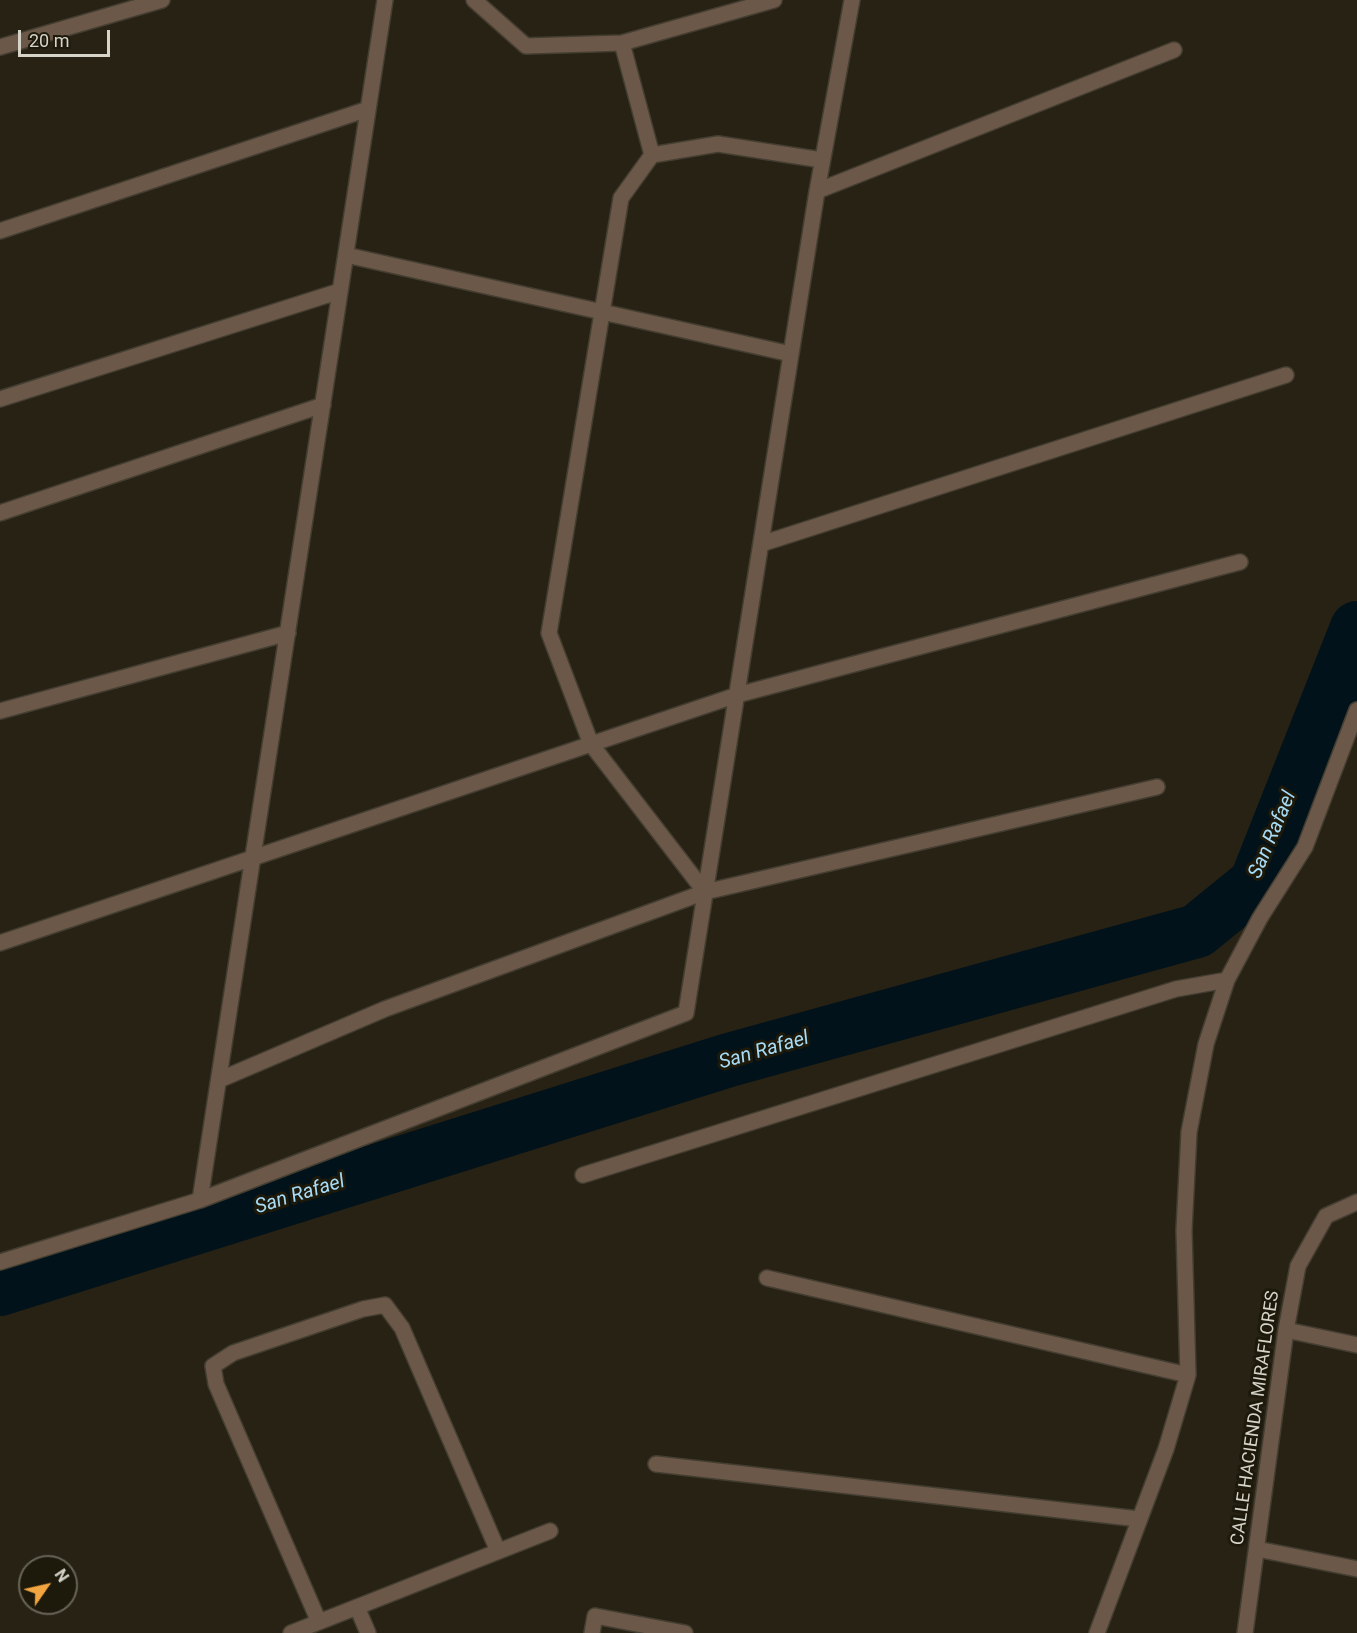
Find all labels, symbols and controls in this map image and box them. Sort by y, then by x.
scale bar [21,18,112,56]
text: 20 m [29,30,69,51]
water label: San Rafael [1244,788,1302,882]
water label: San Rafael [716,1027,812,1075]
water label: San Rafael [252,1170,348,1220]
street label: CALLE HACIENDA MIRAFLORES [1227,1289,1285,1547]
north arrow [18,1555,78,1615]
text: N [51,1566,73,1586]

